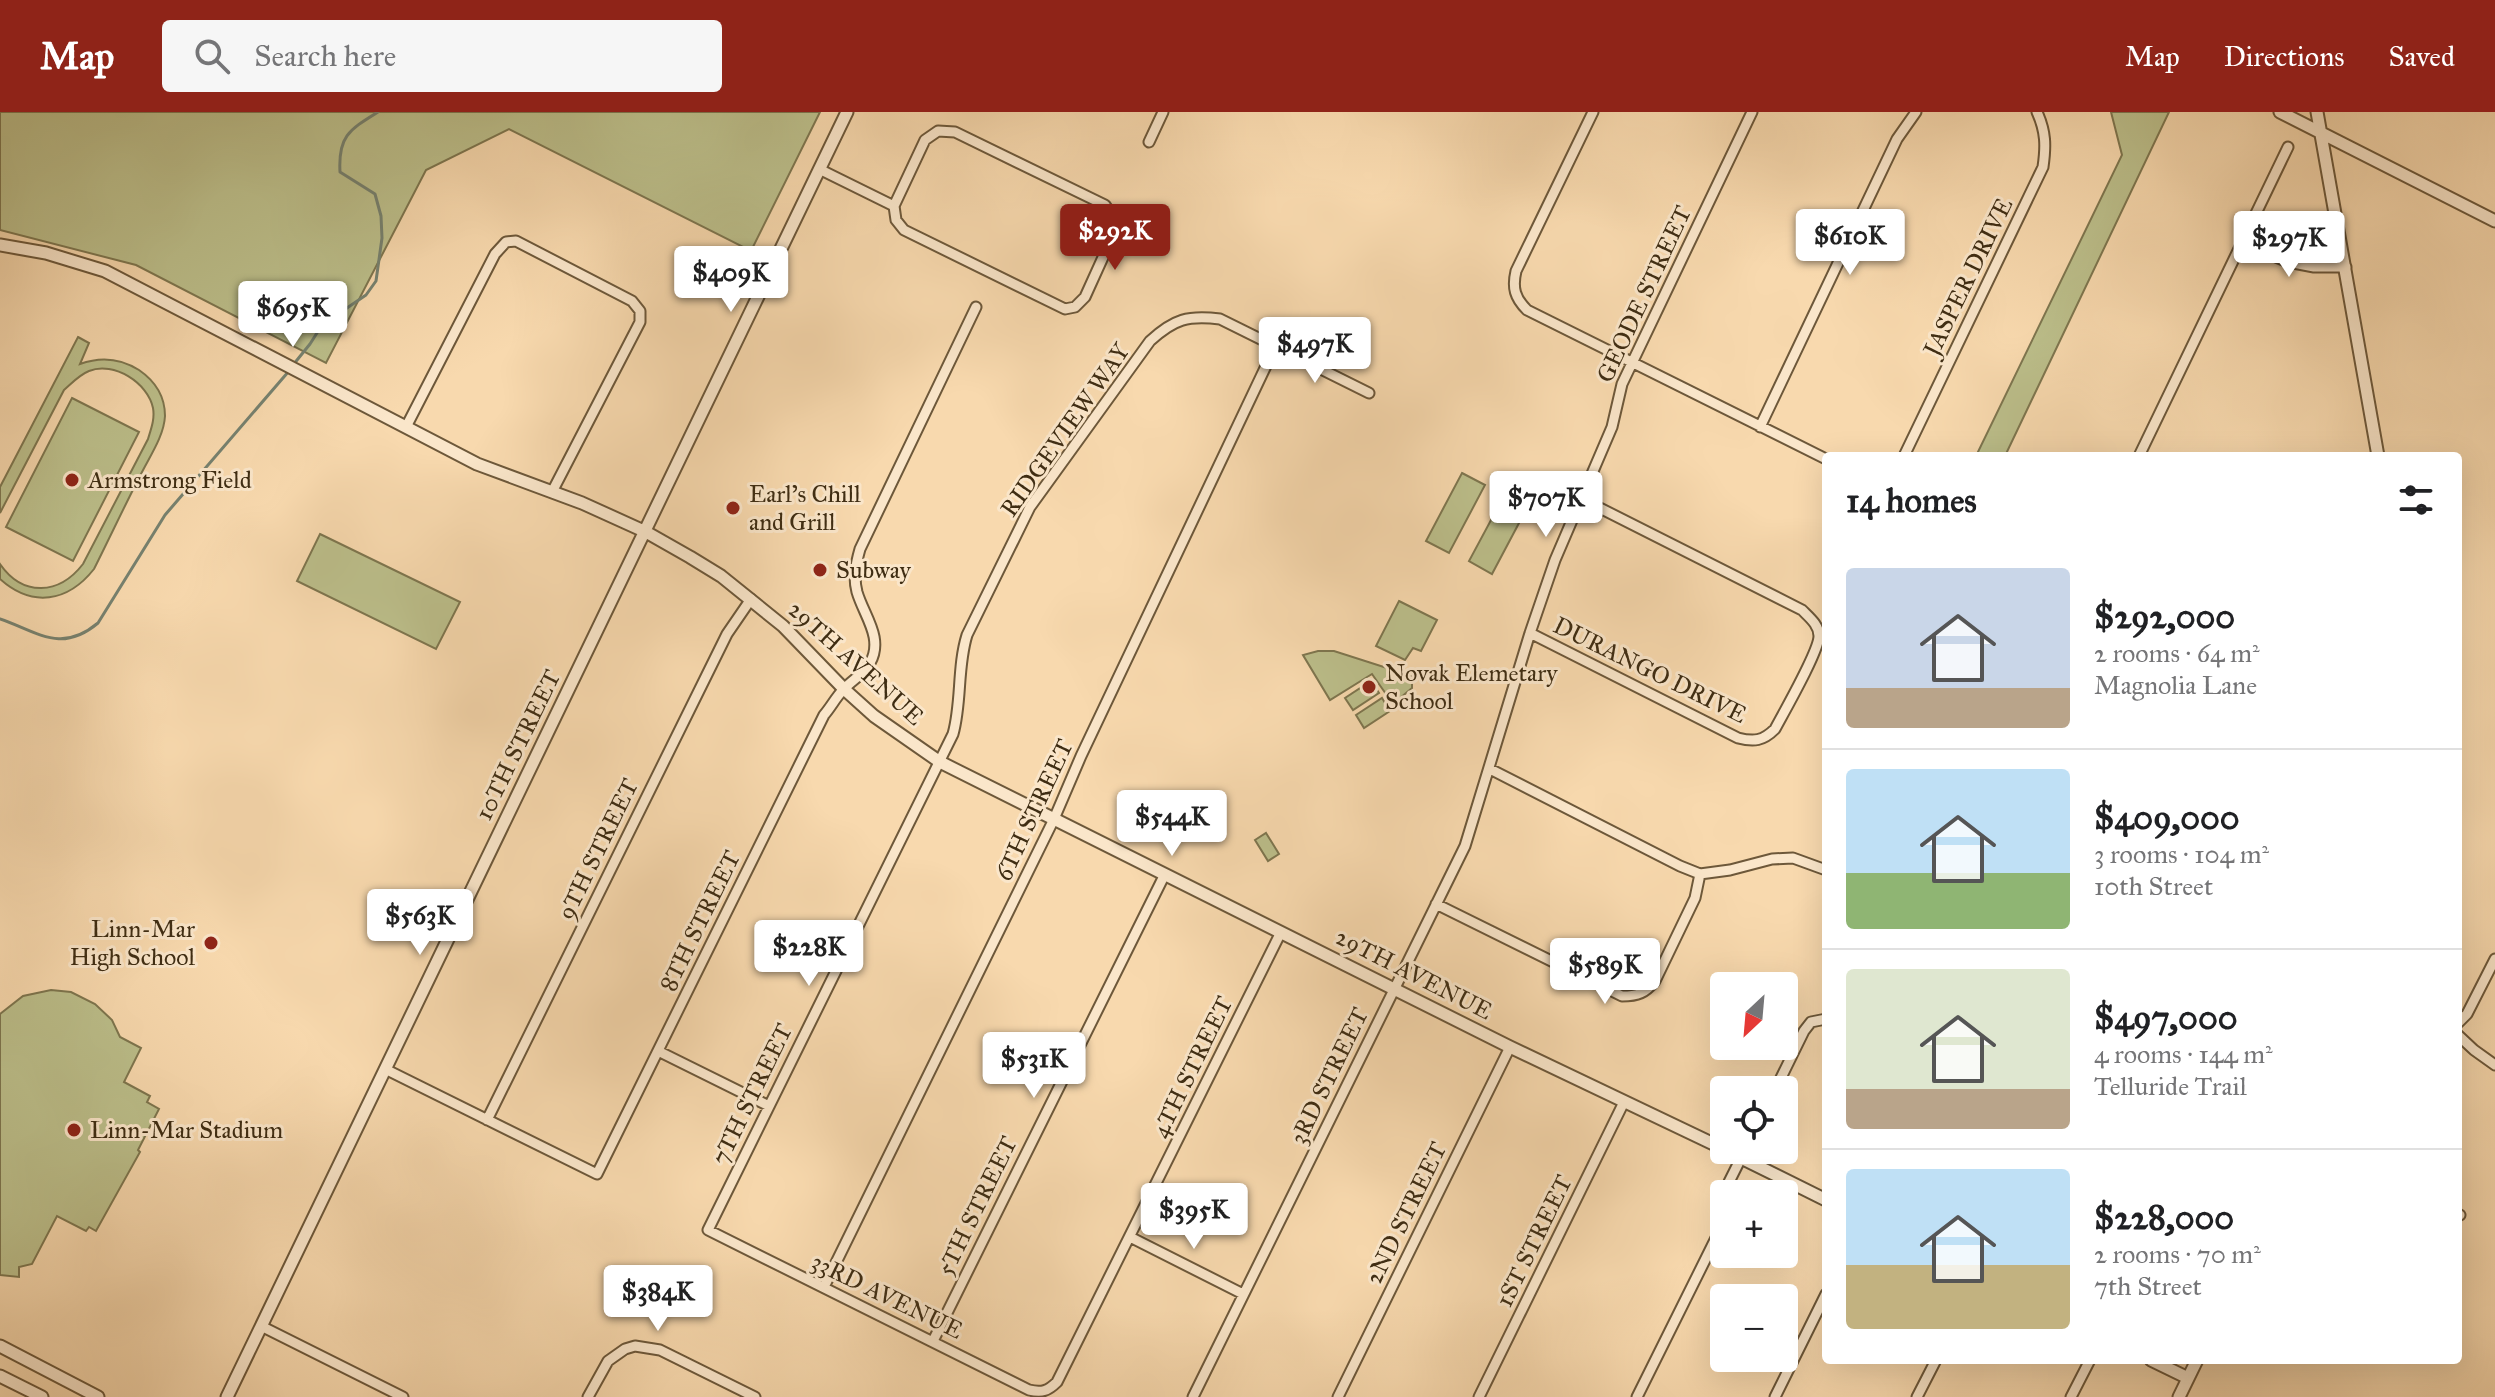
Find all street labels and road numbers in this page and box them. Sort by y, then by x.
street label: JASPER DRIVE [1915,193,2019,364]
street label: GEODE STREET [1590,201,1698,387]
street label: RIDGEVIEW WAY [994,337,1137,523]
street label: 29TH AVENUE [782,594,930,732]
street label: DURANGO DRIVE [1548,610,1752,730]
street label: 10TH STREET [469,665,567,825]
street label: 6TH STREET [988,734,1080,886]
street label: 9TH STREET [551,774,645,924]
street label: 8TH STREET [653,846,747,996]
street label: 29TH AVENUE [1331,922,1497,1026]
street label: 4TH STREET [1145,991,1239,1143]
street label: 3RD STREET [1283,1003,1375,1149]
street label: 7TH STREET [705,1019,799,1169]
street label: 5TH STREET [930,1131,1024,1281]
street label: 2ND STREET [1359,1137,1453,1289]
street label: 1ST STREET [1489,1170,1579,1312]
street label: 33RD AVENUE [806,1246,968,1346]

